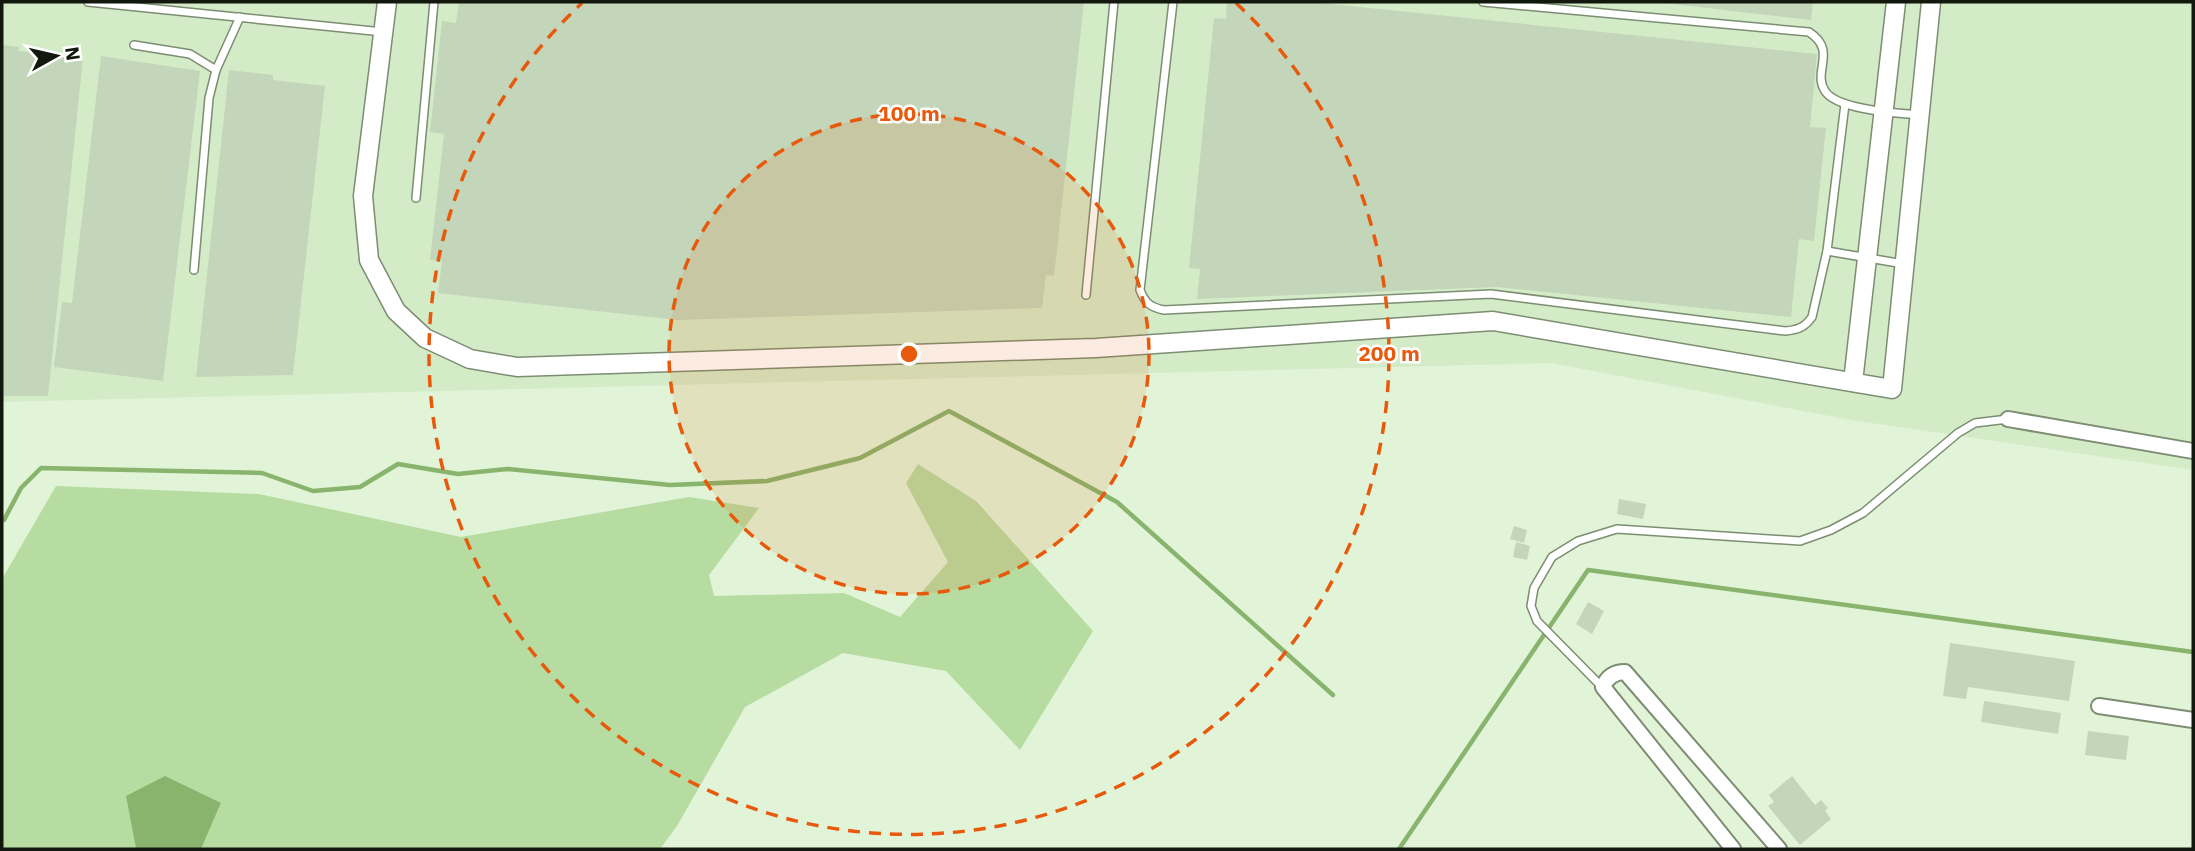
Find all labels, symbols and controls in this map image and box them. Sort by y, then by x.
north arrow [21,21,91,91]
text: N [60,45,86,62]
text: 100 m [878,99,940,127]
text: 200 m [1358,339,1420,367]
centre of rings [897,342,921,366]

